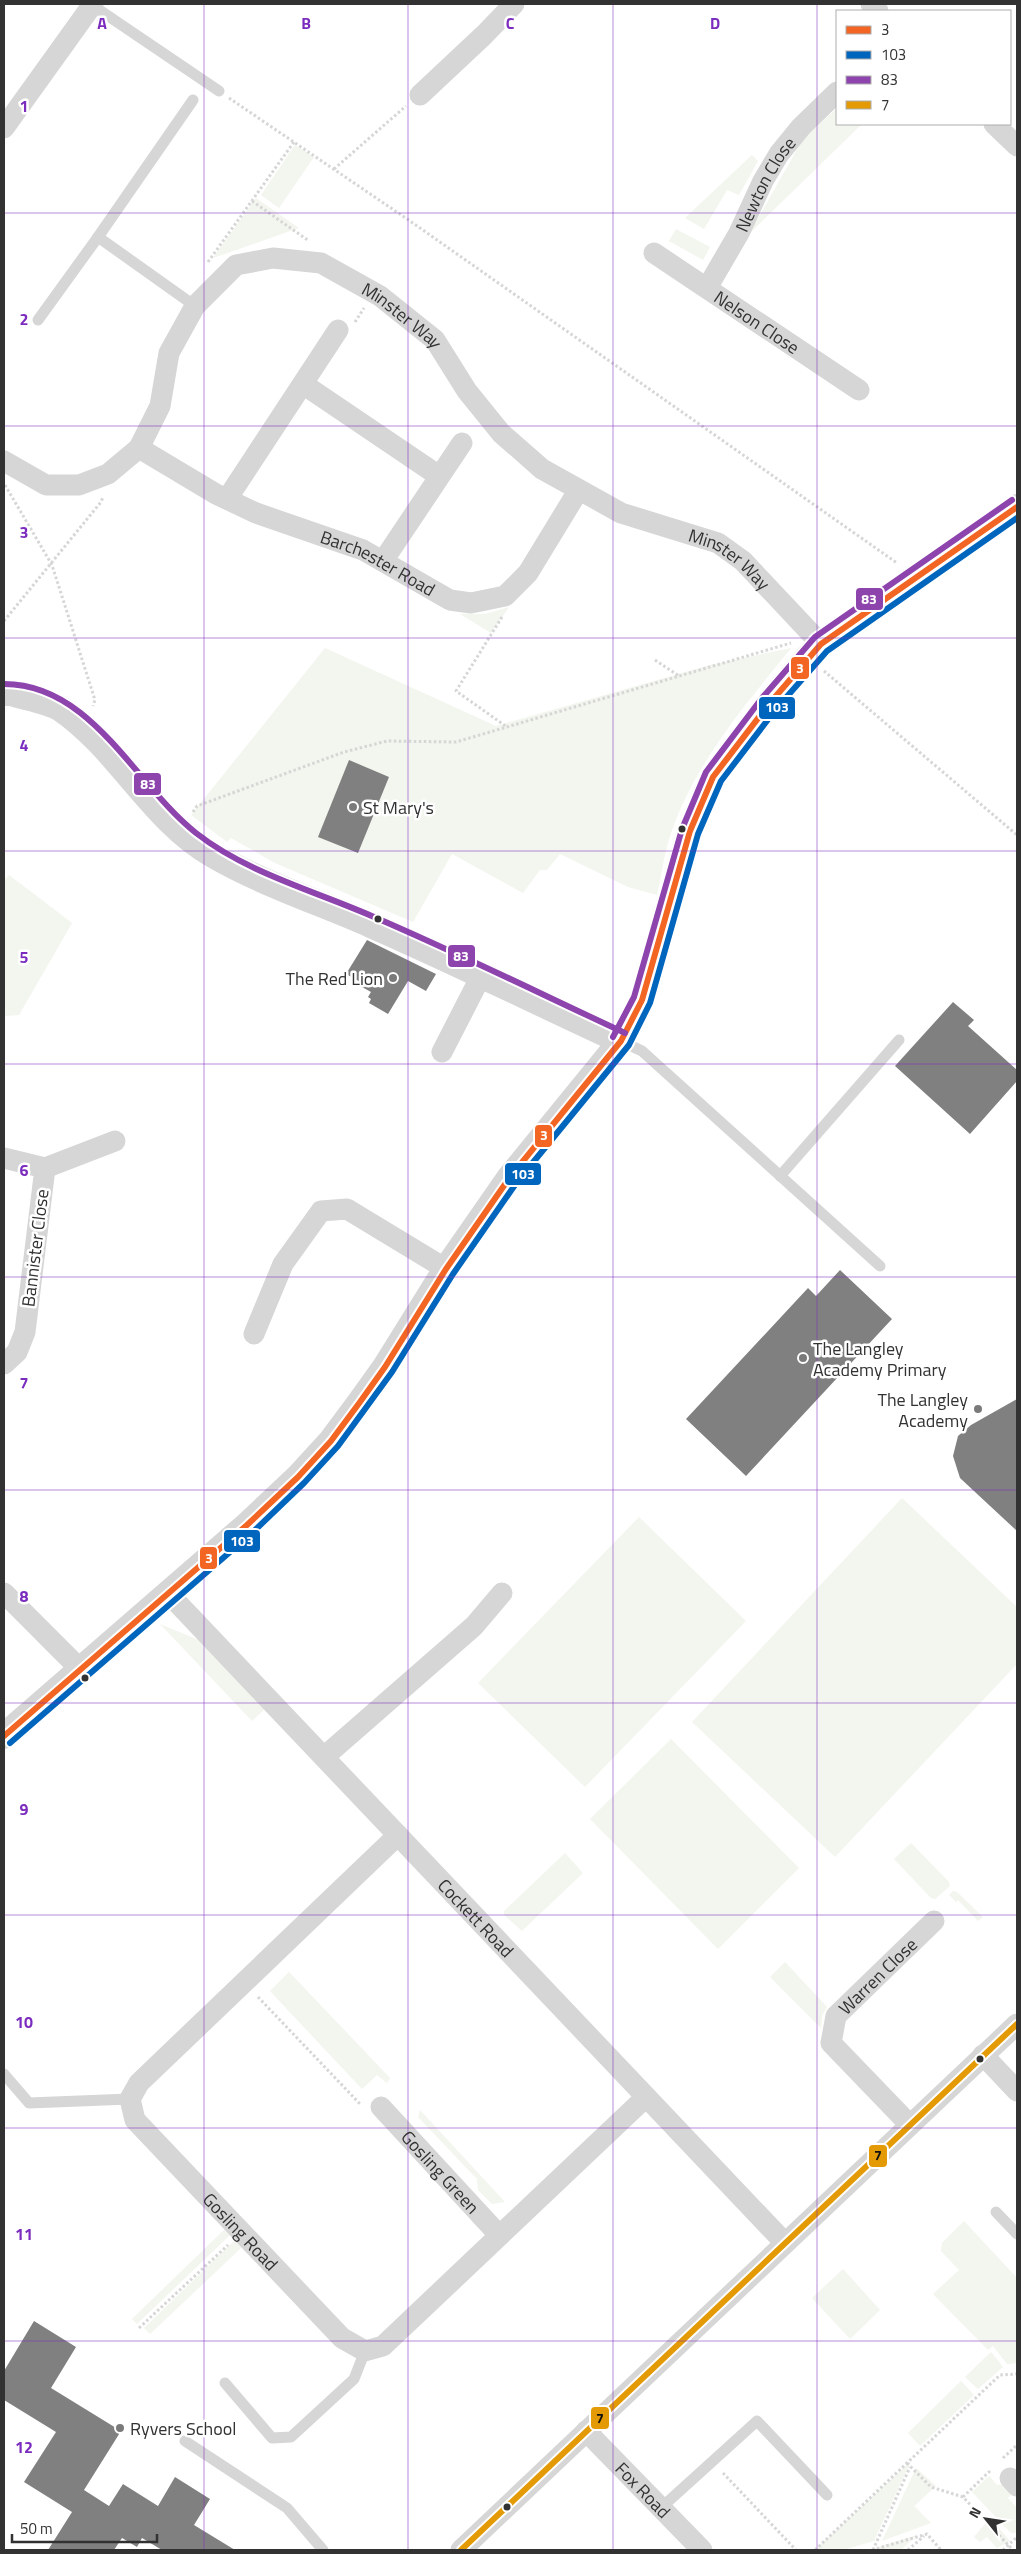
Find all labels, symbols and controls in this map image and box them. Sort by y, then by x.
legend [836,10,1011,125]
text: A [97,11,107,35]
text: B [301,11,311,35]
text: C [506,11,515,35]
text: D [710,11,720,35]
text: 3 [881,18,889,41]
text: 103 [881,43,906,66]
text: 83 [881,68,898,91]
text: 7 [881,93,889,116]
text: 1 [20,94,28,118]
street label: Newton Close [728,130,802,236]
street label: Minster Way [357,275,450,353]
street label: Nelson Close [709,283,805,360]
text: 2 [20,307,28,331]
text: 3 [20,520,28,544]
street label: Minster Way [685,521,777,596]
street label: Barchester Road [317,523,441,602]
line badge: 83 [855,587,884,611]
text: 83 [861,588,877,609]
line badge: 3 [790,656,810,680]
text: 3 [796,657,804,678]
line badge: 103 [758,696,796,720]
text: 103 [765,696,789,717]
text: 4 [20,733,29,757]
line badge: 83 [133,772,162,796]
text: 83 [140,773,156,794]
place label: St Mary's [363,794,434,821]
marker: St Mary's [347,801,359,813]
unlabelled marker [677,824,687,834]
unlabelled marker [373,914,383,924]
line badge: 83 [447,944,476,968]
text: 5 [20,945,29,969]
text: 83 [453,945,469,966]
place label: The Red Lion [286,965,383,992]
marker: The Red Lion [387,972,399,984]
line badge: 3 [534,1124,553,1148]
text: 3 [540,1124,548,1145]
text: 6 [20,1158,29,1182]
line badge: 103 [504,1162,542,1186]
text: 103 [511,1163,535,1184]
street label: Bannister Close [14,1188,56,1308]
place label: The Langley Academy Primary [813,1335,947,1383]
marker: The Langley Academy Primary [797,1352,809,1364]
text: 7 [20,1371,28,1395]
place label: The Langley Academy [877,1386,968,1434]
marker: The Langley Academy [972,1403,984,1415]
line badge: 103 [223,1529,261,1553]
text: 103 [230,1530,254,1551]
line badge: 3 [199,1546,218,1570]
text: 3 [205,1547,213,1568]
text: 8 [20,1584,29,1608]
unlabelled marker [80,1673,90,1683]
text: 9 [20,1797,29,1821]
street label: Cockett Road [432,1872,520,1963]
street label: Warren Close [832,1931,923,2021]
text: 10 [15,2010,33,2034]
unlabelled marker [975,2054,985,2064]
street label: Gosling Green [395,2124,486,2219]
line badge: 7 [868,2144,888,2168]
text: 7 [874,2144,882,2165]
street label: Gosling Road [197,2186,285,2276]
text: 11 [15,2222,33,2246]
line badge: 7 [590,2406,610,2430]
text: 7 [596,2407,604,2428]
place label: Ryvers School [130,2415,236,2442]
marker: Ryvers School [114,2422,126,2434]
text: 12 [15,2435,33,2459]
street label: Fox Road [609,2455,677,2524]
north arrow [961,2494,1011,2544]
unlabelled marker [502,2502,512,2512]
text: N [963,2503,986,2522]
scale bar [12,2512,158,2544]
text: 50 m [20,2517,53,2540]

